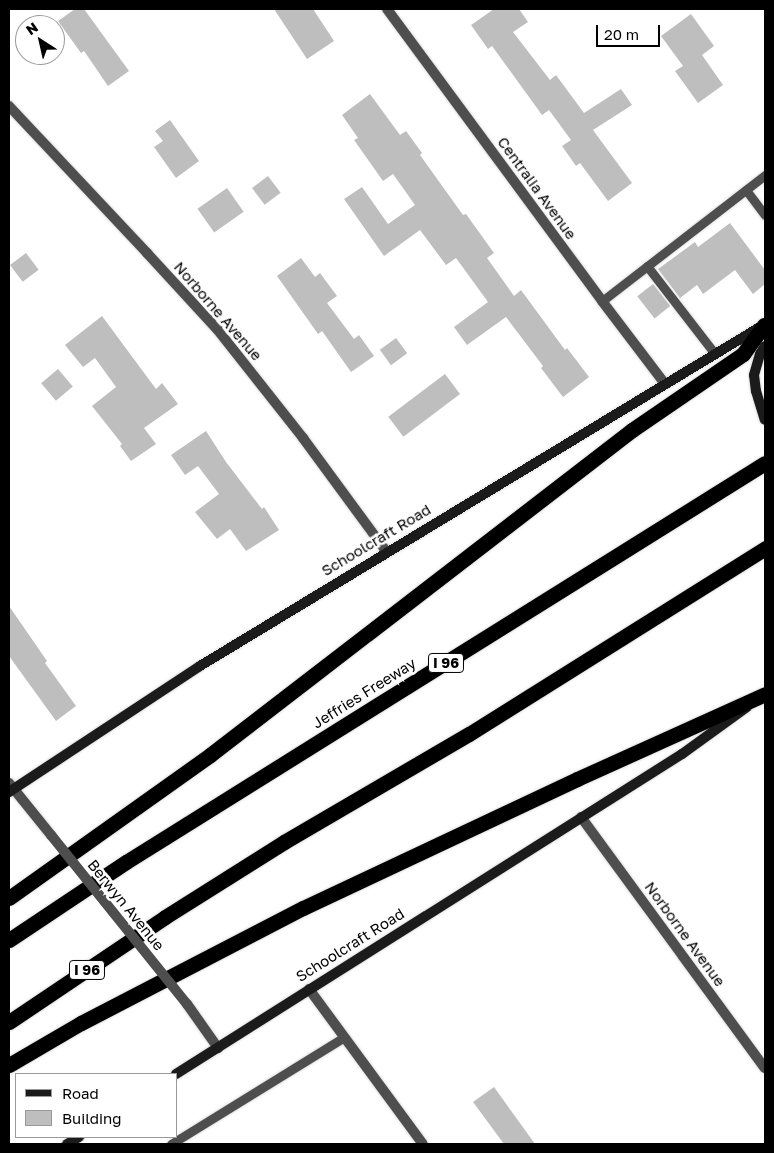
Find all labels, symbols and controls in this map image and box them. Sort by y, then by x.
north arrow [15,15,65,65]
scale bar [599,15,663,47]
text: N [22,18,41,38]
text: 20 m [604,25,639,43]
street label: Centralia Avenue [494,133,580,243]
street label: Norborne Avenue [170,258,266,364]
street label: Schoolcraft Road [318,500,434,580]
road number: I 96 [427,651,465,674]
street label: Jeffries Freeway [309,654,419,732]
street label: Berwyn Avenue [84,856,168,954]
street label: Norborne Avenue [641,878,729,990]
street label: Schoolcraft Road [293,904,407,986]
road number: I 96 [68,958,106,982]
legend [15,1073,178,1138]
text: Road [62,1084,99,1102]
text: Building [62,1109,122,1127]

